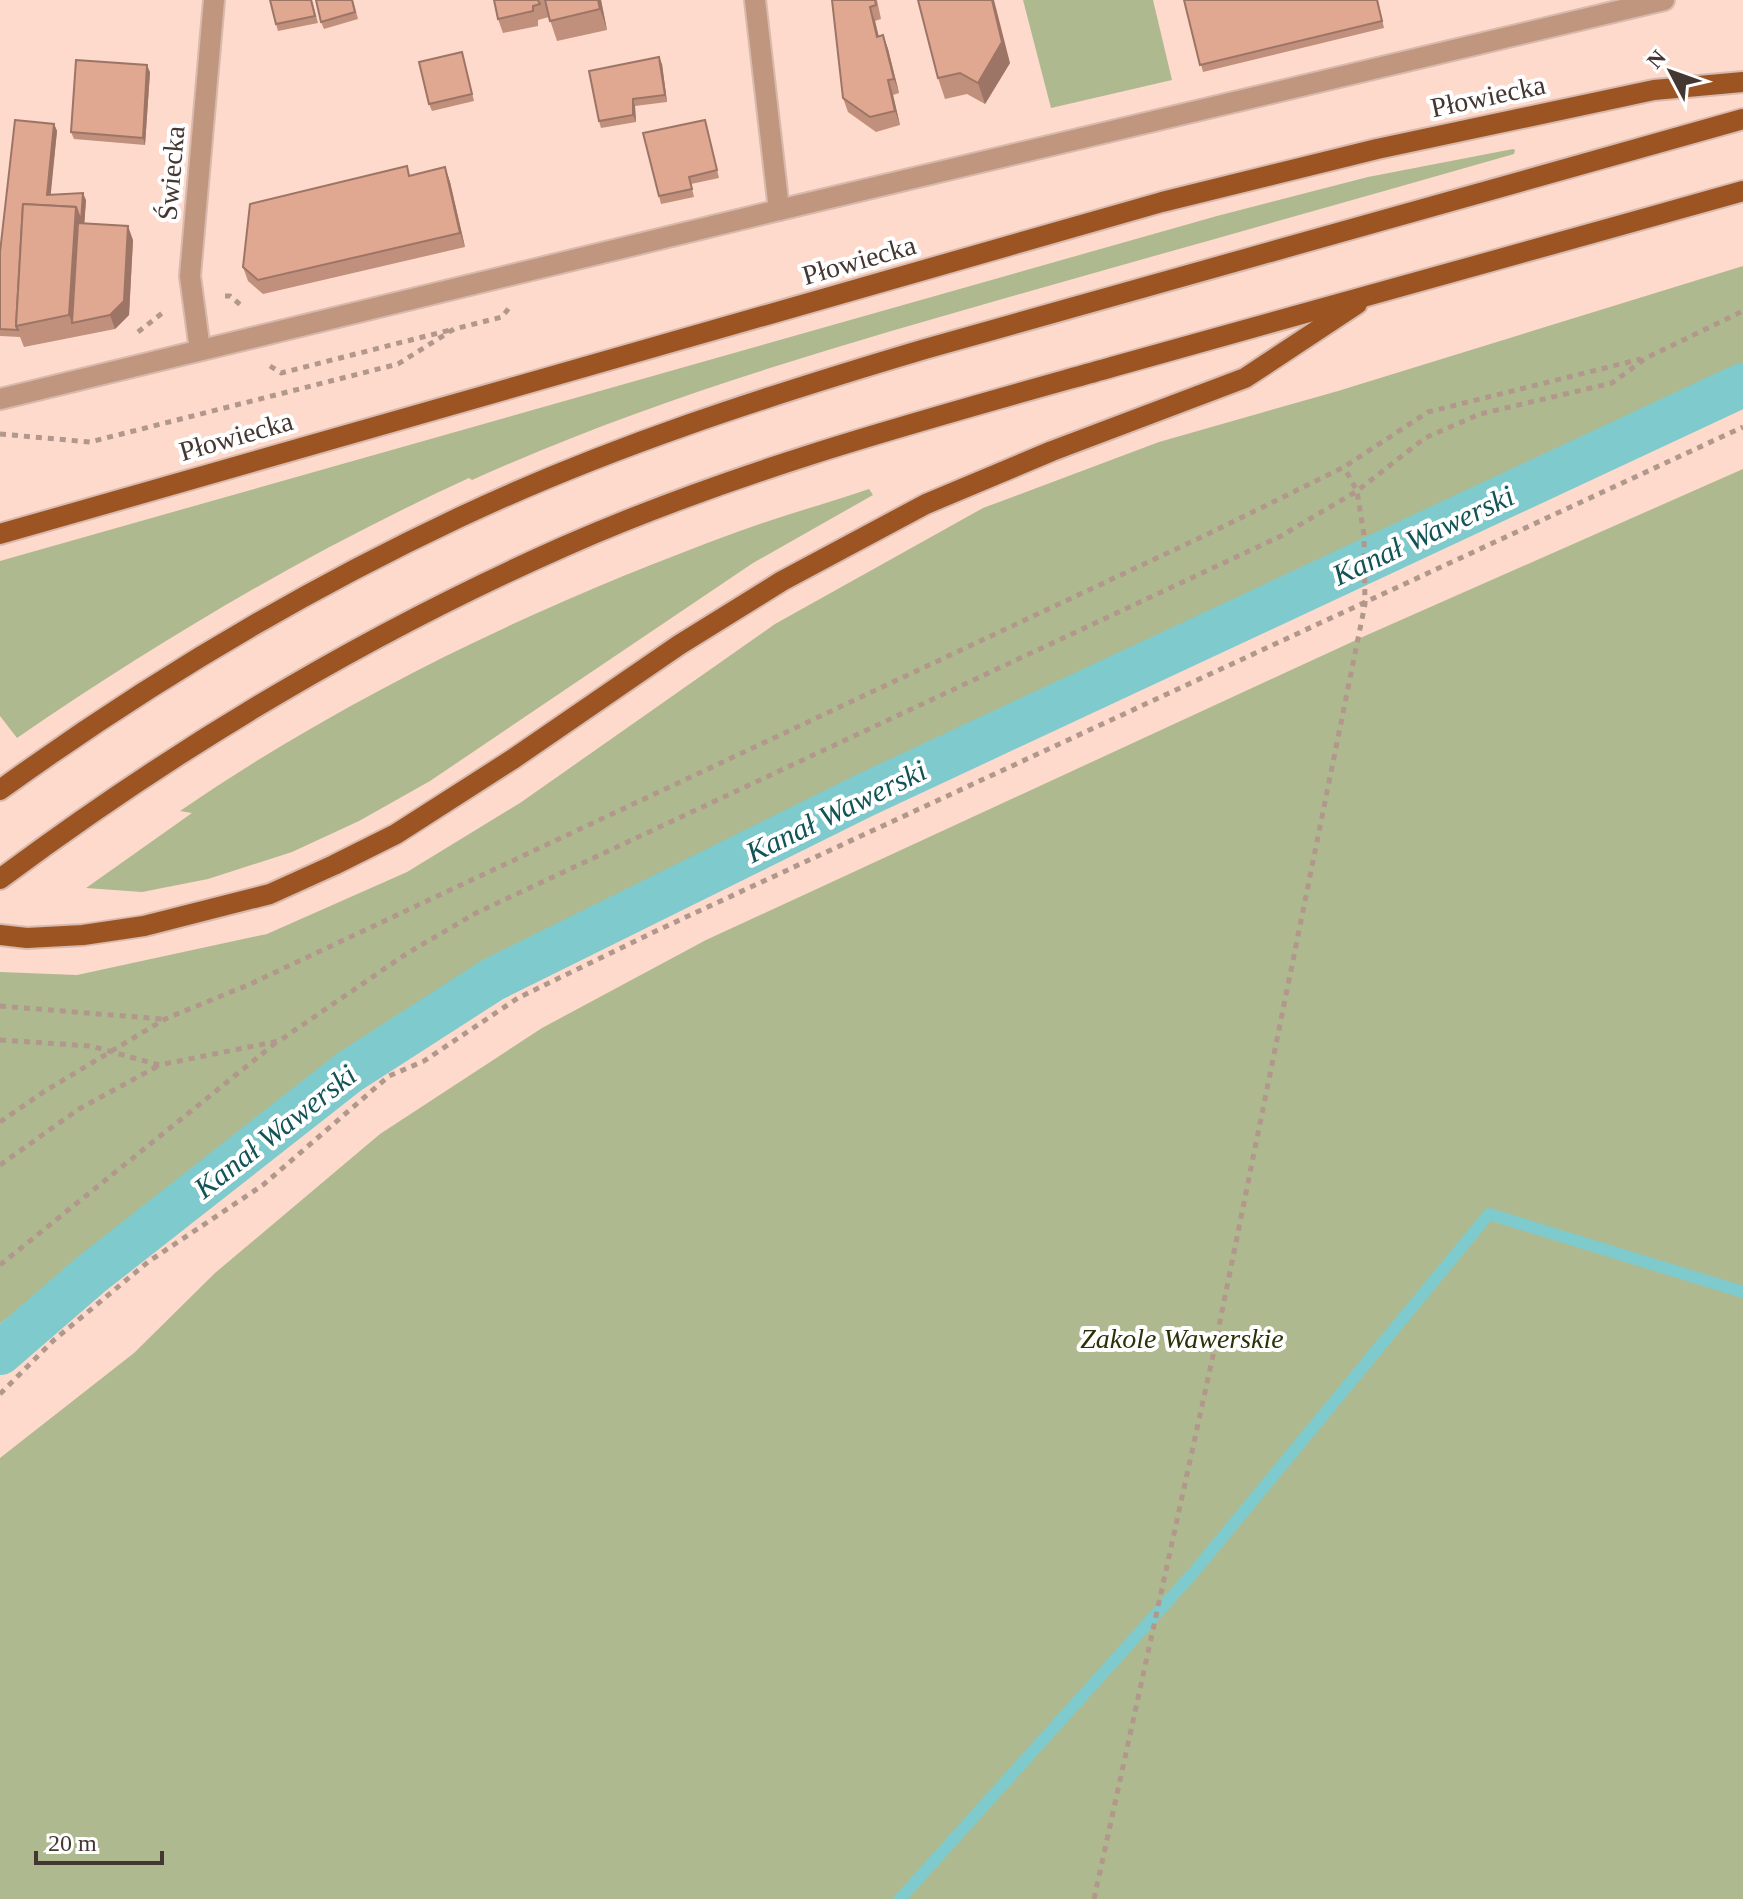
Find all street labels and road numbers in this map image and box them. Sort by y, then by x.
street label: Płowiecka [1428,69,1549,123]
street label: Świecka [151,124,191,222]
street label: Płowiecka [799,229,920,291]
street label: Płowiecka [176,405,297,467]

